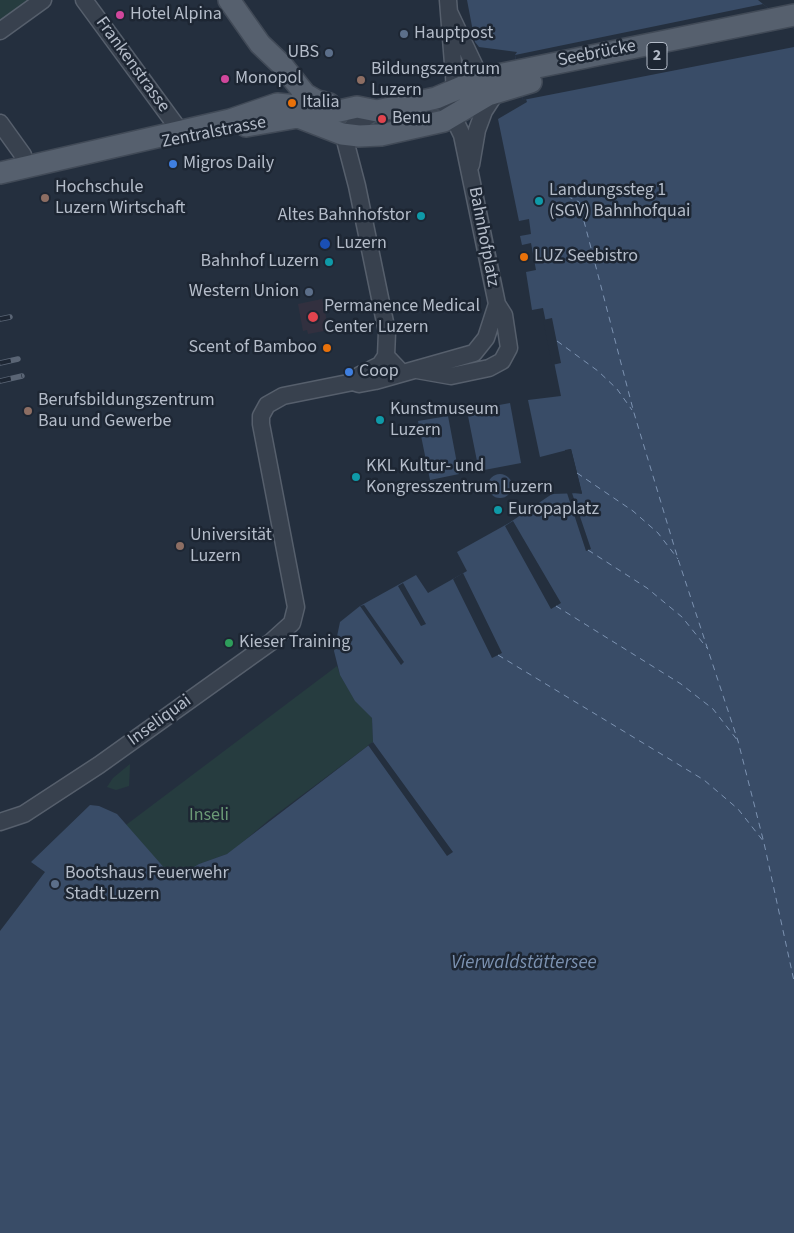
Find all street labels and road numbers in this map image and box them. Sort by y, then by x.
street label: Frankenstrasse [90,13,174,117]
street label: Seebrücke [556,36,638,72]
road number: 2 [647,42,667,70]
street label: Zentralstrasse [160,112,268,154]
street label: Bahnhofplatz [463,185,503,289]
street label: Inseliquai [124,691,196,751]

